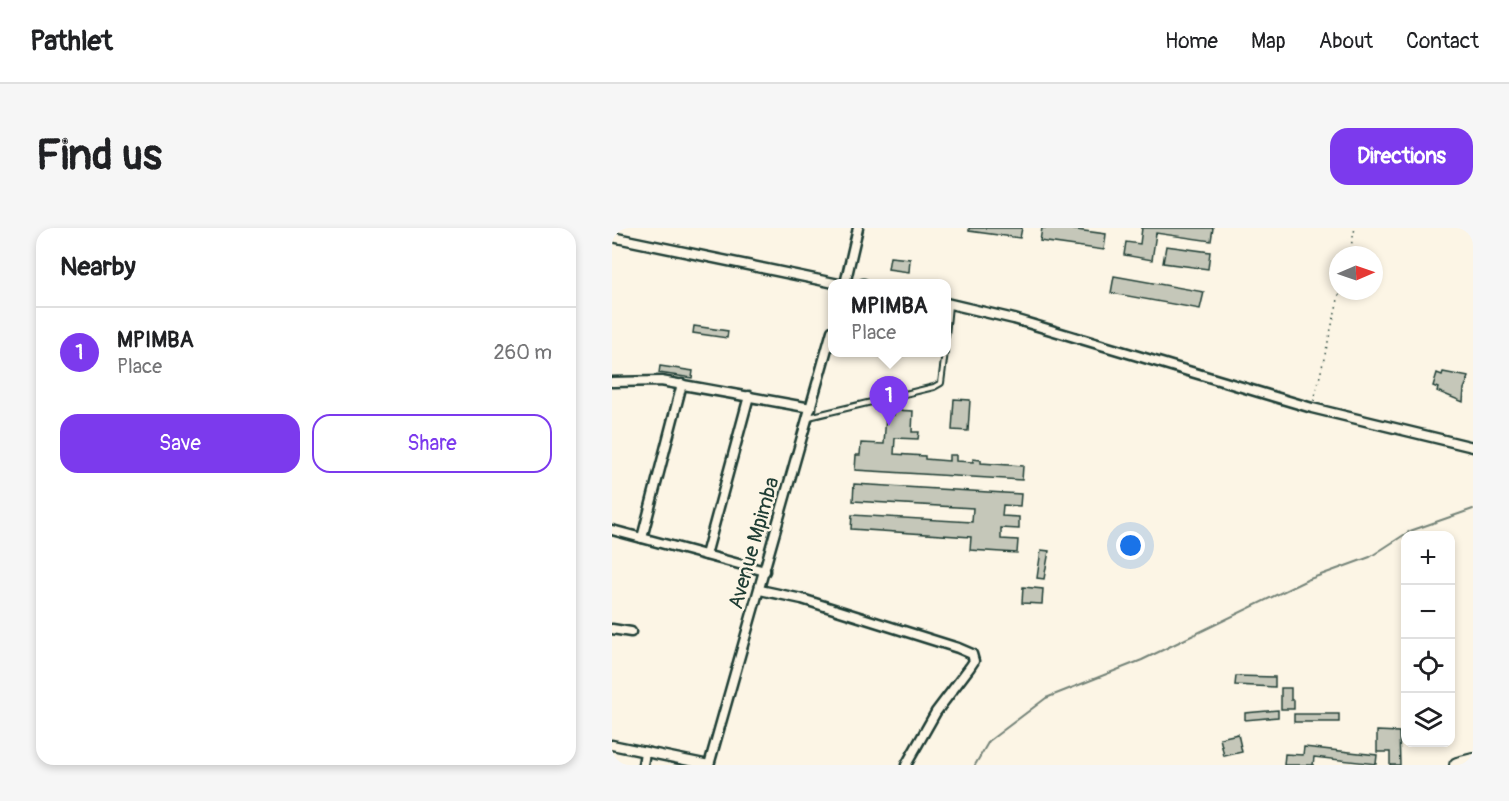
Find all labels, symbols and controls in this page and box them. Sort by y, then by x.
text: Pathlet [30,24,113,59]
text: Home [1165,28,1218,55]
text: Map [1251,28,1286,55]
text: About [1319,28,1373,55]
text: Contact [1406,28,1479,55]
button: Directions [1330,128,1473,185]
text: Find us [36,130,162,182]
north arrow [1329,246,1383,300]
text: Nearby [60,251,136,283]
popup [828,279,951,357]
text: MPIMBA [851,292,928,320]
text: Place [851,320,896,345]
text: MPIMBA [117,326,194,354]
text: 1 [76,340,83,365]
text: 260 m [493,340,552,365]
text: Place [117,354,162,379]
pin: 1 [870,376,908,426]
button: Save [60,414,300,473]
button: Share [312,414,552,473]
street label: Avenue Mpimba [722,474,786,612]
your location [1116,531,1145,560]
map controls [1401,531,1455,747]
button: + [1401,531,1455,585]
button: − [1401,585,1455,639]
button: locate [1401,639,1455,693]
button: layers [1401,693,1455,747]

